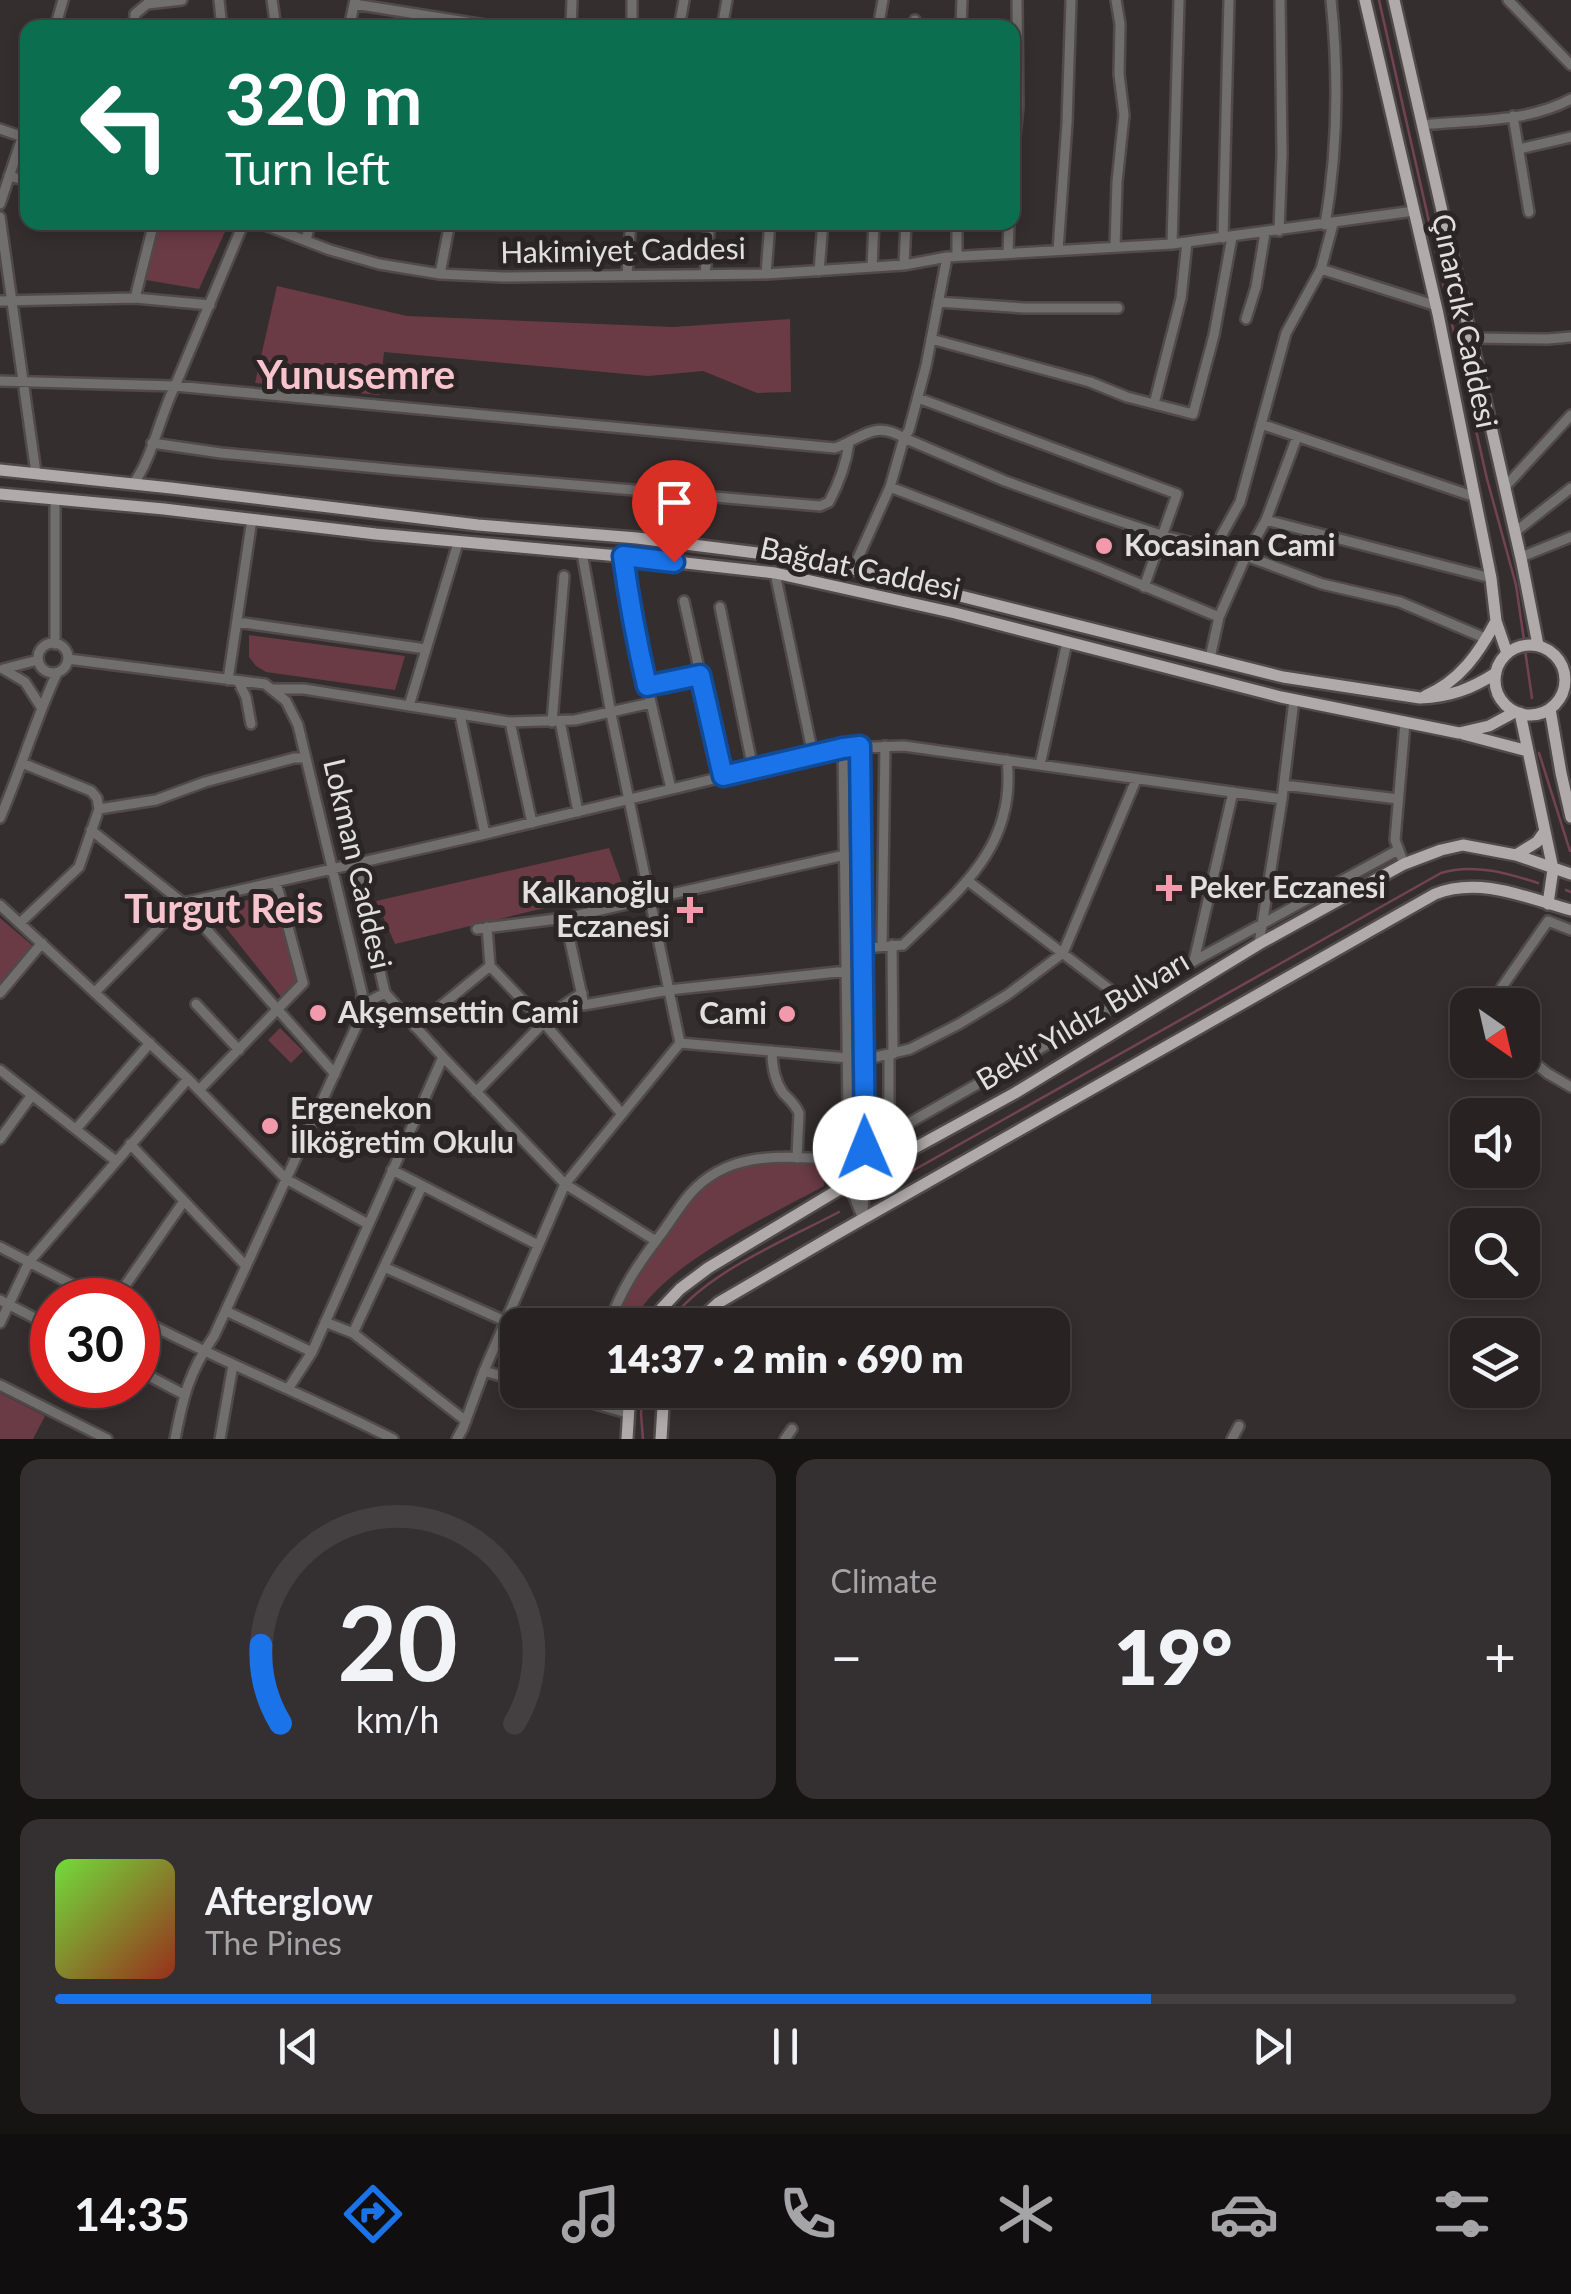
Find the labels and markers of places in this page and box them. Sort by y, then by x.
pin [632,460,717,563]
place label: Kocasinan Cami [1124,526,1335,562]
marker: Kocasinan Cami [1093,535,1115,557]
place label: Peker Eczanesi [1189,868,1386,904]
place label: Kalkanoğlu Eczanesi [521,873,670,943]
marker: Peker Eczanesi [1158,877,1180,899]
marker: Kalkanoğlu Eczanesi [679,899,701,921]
place label: Akşemsettin Cami [337,993,579,1029]
place label: Cami [699,994,767,1030]
marker: Akşemsettin Cami [307,1002,329,1024]
marker: Cami [776,1003,798,1025]
place label: Ergenekon İlköğretim Okulu [290,1089,514,1159]
marker: Ergenekon İlköğretim Okulu [259,1115,281,1137]

